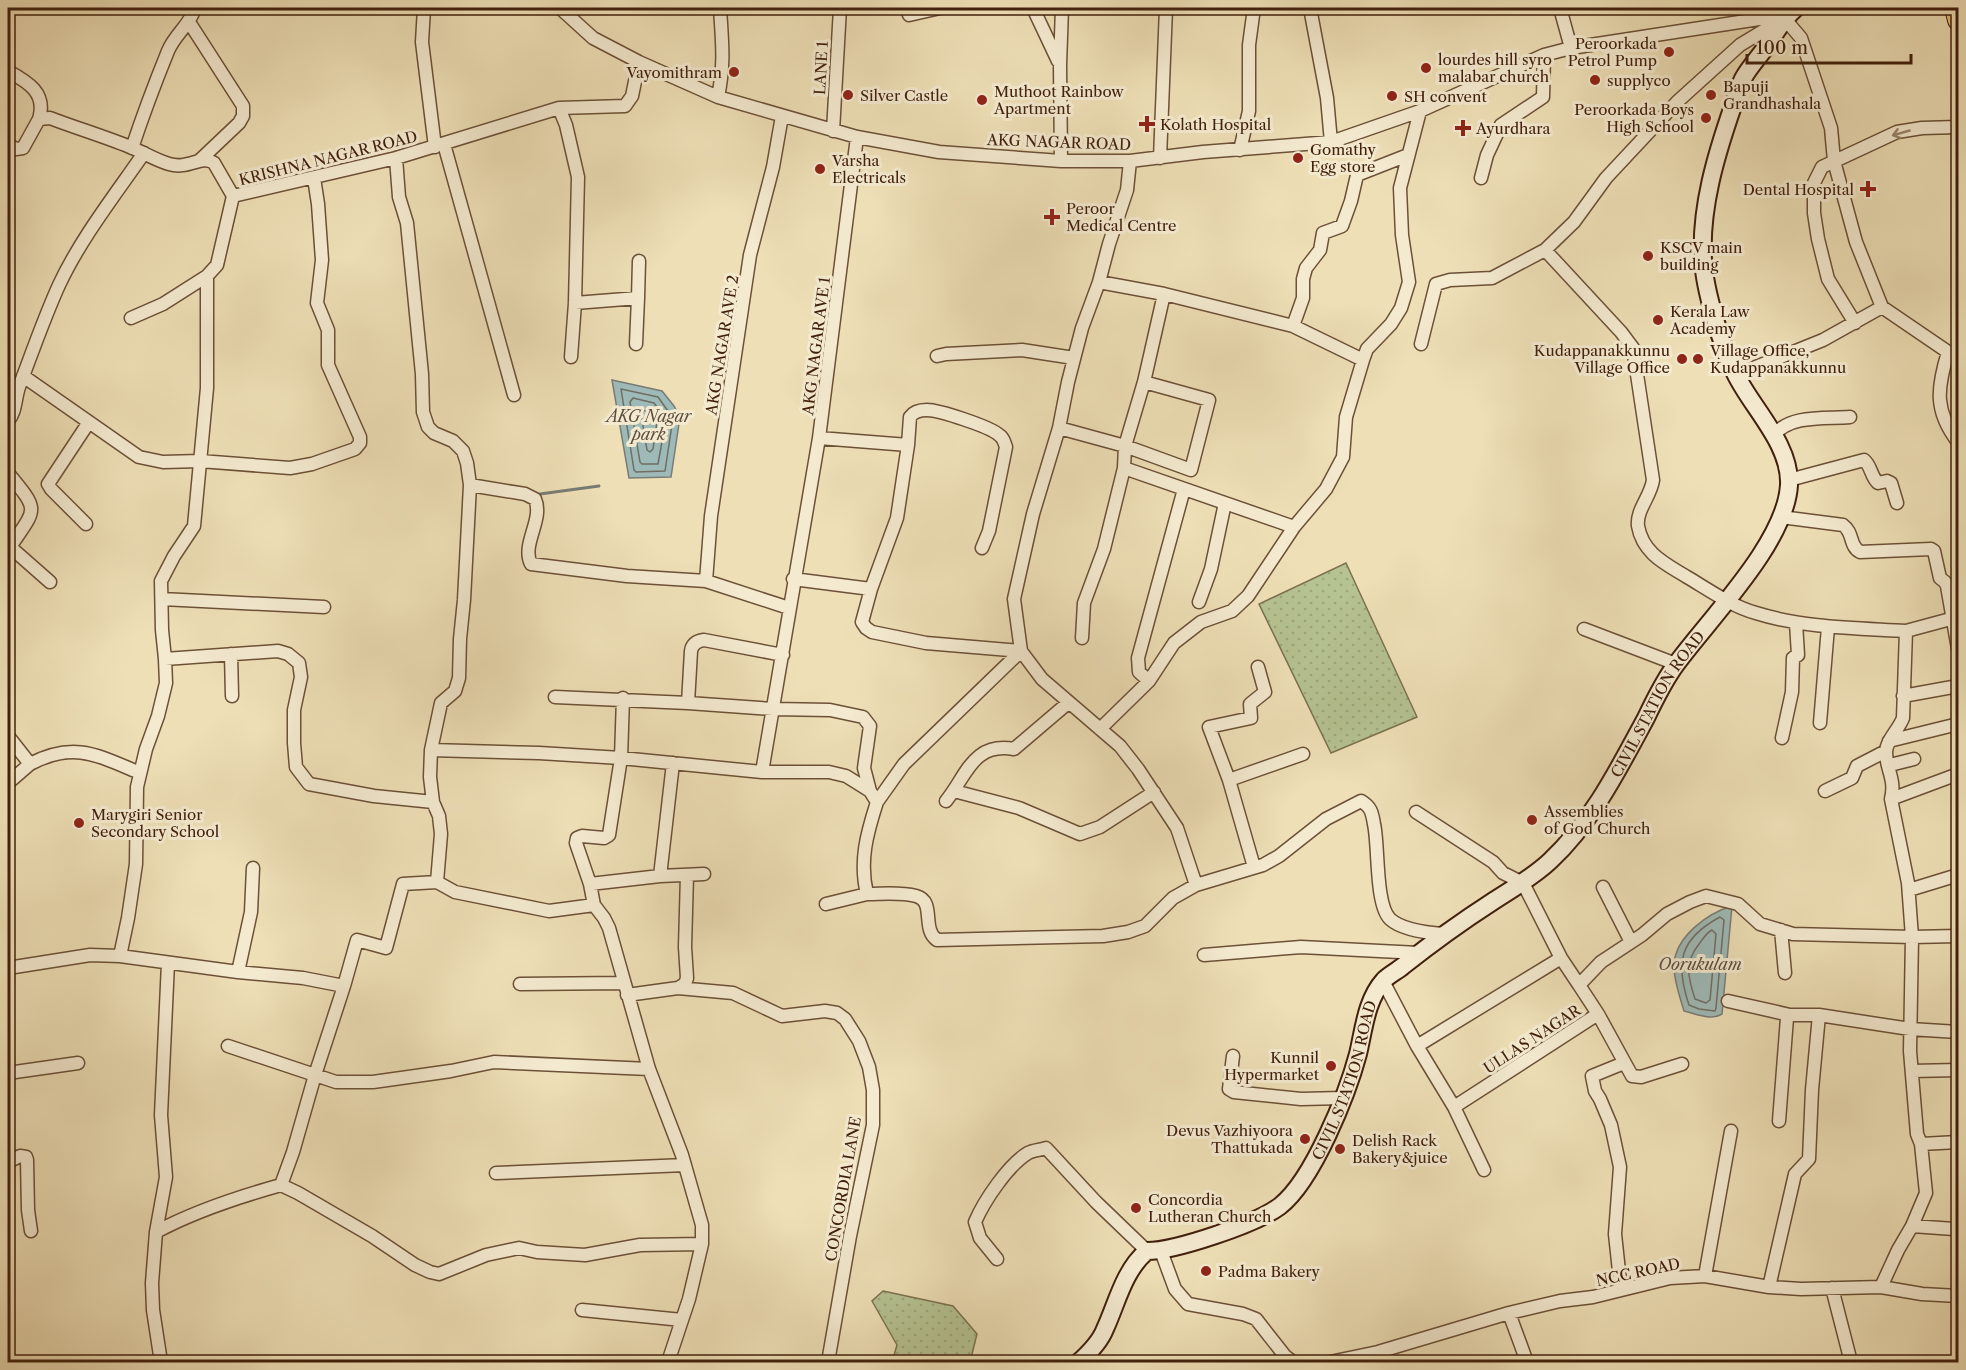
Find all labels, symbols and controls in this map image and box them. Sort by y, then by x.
scale bar [1747,27,1910,65]
place label: Peroorkada Petrol Pump [1568,34,1657,70]
text: 100 m [1756,37,1808,59]
street label: LANE 1 [810,40,832,95]
marker: Peroorkada Petrol Pump [1662,45,1676,59]
place label: lourdes hill syro malabar church [1438,50,1552,86]
marker: lourdes hill syro malabar church [1419,61,1433,75]
place label: Vayomithram [626,63,722,82]
marker: Vayomithram [727,65,741,79]
place label: supplyco [1607,71,1671,90]
marker: supplyco [1588,73,1602,87]
place label: Bapuji Grandhashala [1723,77,1821,113]
place label: Muthoot Rainbow Apartment [993,82,1124,118]
place label: Silver Castle [860,86,948,105]
place label: SH convent [1404,87,1487,106]
marker: Silver Castle [841,88,855,102]
marker: Bapuji Grandhashala [1704,88,1718,102]
marker: SH convent [1385,89,1399,103]
marker: Muthoot Rainbow Apartment [975,93,989,107]
place label: Peroorkada Boys High School [1574,100,1695,136]
marker: Peroorkada Boys High School [1699,111,1713,125]
marker: Kolath Hospital [1138,115,1156,133]
place label: Kolath Hospital [1160,115,1272,134]
marker: Ayurdhara [1454,119,1472,137]
place label: Ayurdhara [1475,119,1551,138]
street label: KRISHNA NAGAR ROAD [237,127,419,189]
one-way arrow [1892,127,1911,139]
street label: AKG NAGAR ROAD [986,130,1131,154]
place label: Gomathy Egg store [1310,140,1376,176]
place label: Varsha Electricals [831,151,906,187]
marker: Gomathy Egg store [1291,151,1305,165]
marker: Varsha Electricals [813,162,827,176]
place label: Dental Hospital [1743,180,1855,199]
marker: Dental Hospital [1859,180,1877,198]
place label: Peroor Medical Centre [1066,199,1176,235]
marker: Peroor Medical Centre [1043,208,1061,226]
place label: KSCV main building [1660,238,1743,274]
marker: KSCV main building [1641,249,1655,263]
street label: AKG NAGAR AVE 2 [701,274,742,417]
street label: AKG NAGAR AVE 1 [798,275,834,417]
place label: Kerala Law Academy [1669,302,1750,338]
marker: Kerala Law Academy [1651,313,1665,327]
place label: Kudappanakkunnu Village Office [1534,341,1670,377]
place label: Village Office, Kudappanakkunnu [1709,341,1846,377]
marker: Kudappanakkunnu Village Office [1675,352,1689,366]
marker: Village Office, Kudappanakkunnu [1691,352,1705,366]
water label: AKG Nagar park [604,406,693,444]
street label: CIVIL STATION ROAD [1606,627,1708,780]
place label: Assemblies of God Church [1543,802,1651,838]
place label: Marygiri Senior Secondary School [91,805,220,841]
marker: Assemblies of God Church [1525,813,1539,827]
marker: Marygiri Senior Secondary School [72,816,86,830]
water label: Oorukulam [1658,954,1742,974]
street label: CIVIL STATION ROAD [1307,998,1380,1163]
street label: ULLAS NAGAR [1480,1000,1585,1078]
place label: Kunnil Hypermarket [1224,1048,1320,1084]
marker: Kunnil Hypermarket [1324,1059,1338,1073]
street label: CONCORDIA LANE [821,1115,865,1263]
place label: Devus Vazhiyoora Thattukada [1166,1121,1293,1157]
place label: Delish Rack Bakery&juice [1352,1131,1448,1167]
marker: Devus Vazhiyoora Thattukada [1298,1132,1312,1146]
marker: Delish Rack Bakery&juice [1333,1142,1347,1156]
place label: Concordia Lutheran Church [1148,1190,1272,1226]
marker: Concordia Lutheran Church [1129,1201,1143,1215]
street label: NCC ROAD [1594,1254,1682,1290]
place label: Padma Bakery [1218,1262,1321,1281]
marker: Padma Bakery [1199,1264,1213,1278]

